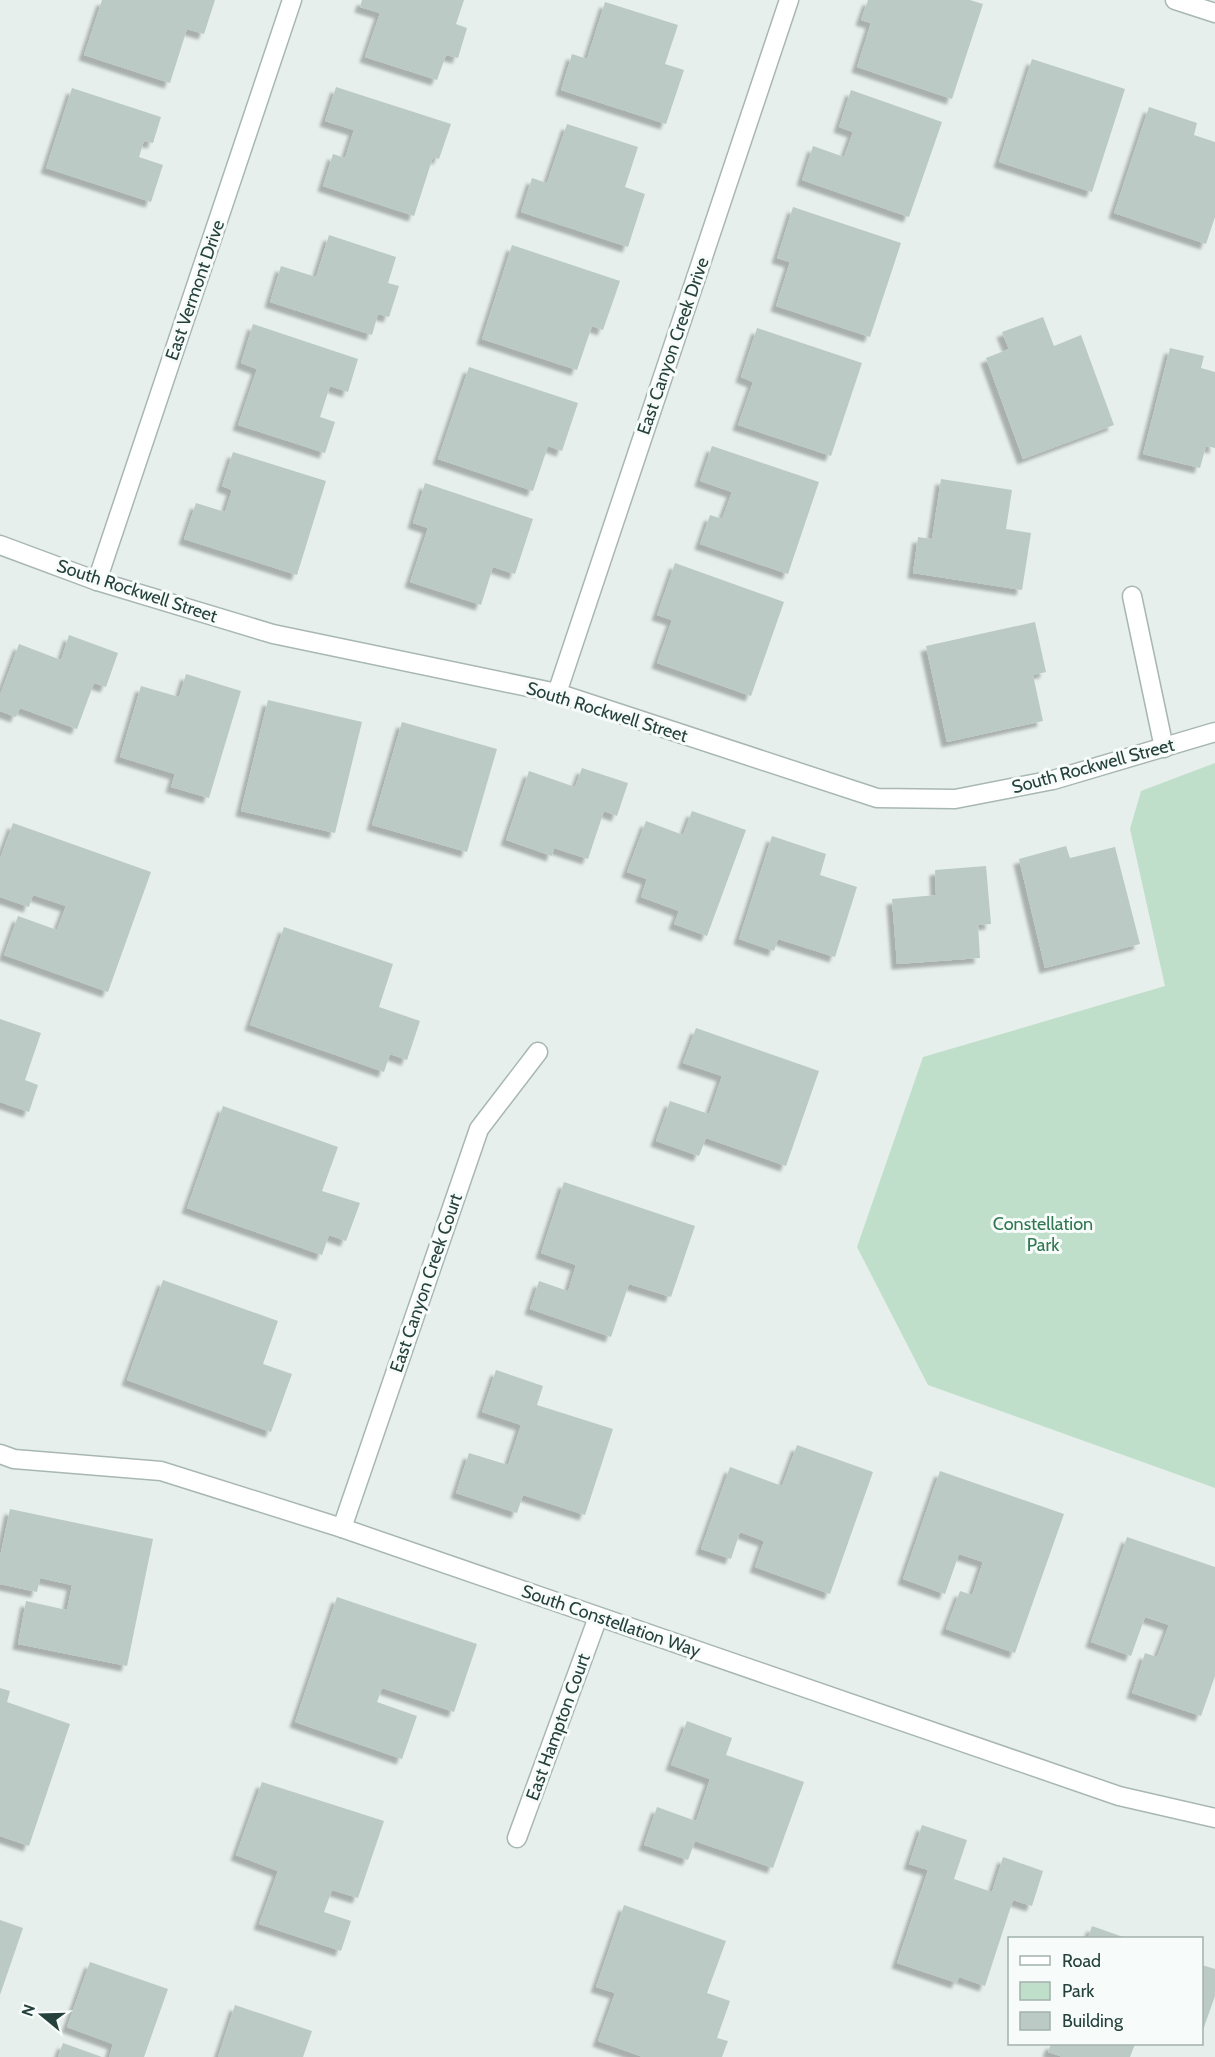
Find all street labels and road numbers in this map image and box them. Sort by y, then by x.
street label: East Vermont Drive [161,217,229,363]
street label: East Canyon Creek Drive [632,254,714,438]
street label: South Rockwell Street [54,555,220,627]
street label: South Rockwell Street [524,677,690,747]
street label: South Rockwell Street [1009,734,1177,798]
street label: East Canyon Creek Court [385,1191,467,1375]
street label: South Constellation Way [519,1580,703,1662]
street label: East Hampton Court [521,1650,595,1804]

